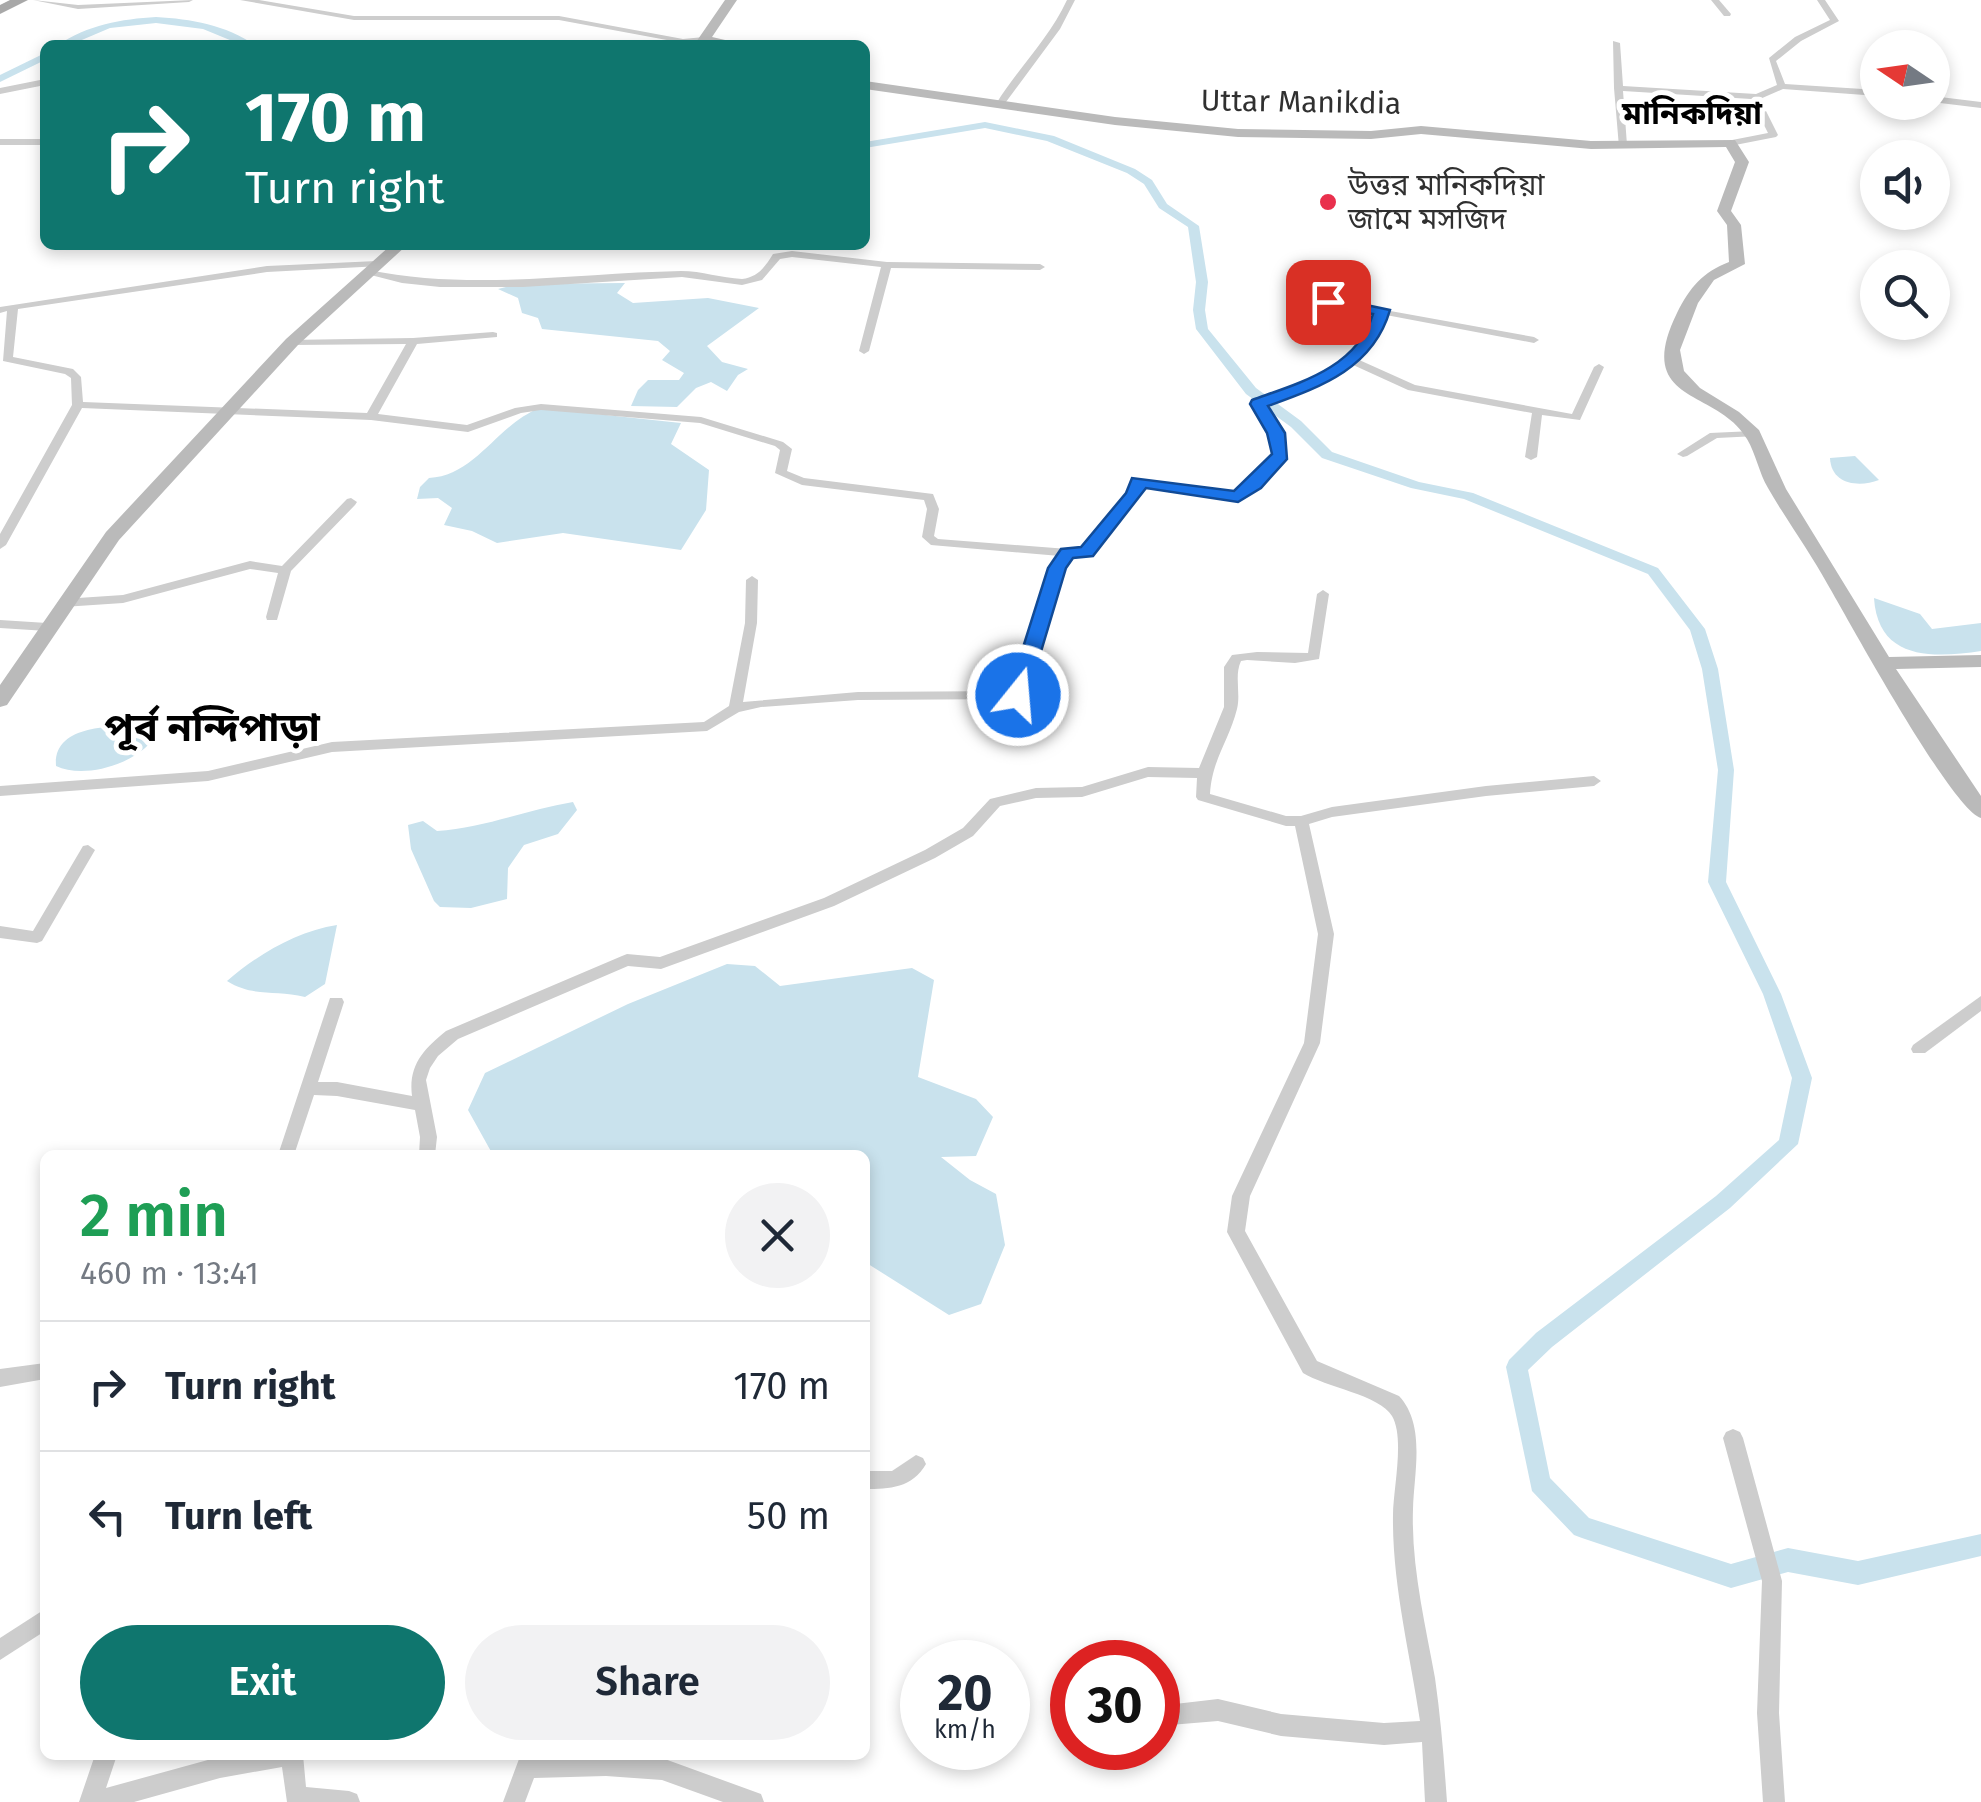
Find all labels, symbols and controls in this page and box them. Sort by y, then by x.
north arrow [1860,30,1950,120]
map controls [1860,30,1950,340]
text: 170 m [245,76,426,160]
icon: right [80,80,210,210]
street label: Uttar Manikdia [1200,82,1402,122]
district label: মানিকদিয়া [1621,94,1763,132]
button: sound [1860,140,1950,230]
text: Turn right [245,161,444,215]
place label: উত্তর মানিকদিয়া জামে মসজিদ [1347,167,1545,237]
marker: উত্তর মানিকদিয়া জামে মসজিদ [1317,191,1339,213]
button: search [1860,250,1950,340]
pin [1286,260,1371,345]
icon: arrive [1301,275,1356,330]
position arrow [966,643,1070,747]
district label: পূর্ব নন্দিপাড়া [104,704,320,752]
text: 2 min [80,1180,228,1252]
button: close [725,1183,830,1288]
text: 460 m · 13:41 [80,1254,259,1292]
icon: right [80,1359,135,1414]
text: Turn right [165,1363,335,1409]
text: 170 m [733,1363,830,1409]
icon: left [80,1489,135,1544]
text: Turn left [165,1493,312,1539]
text: 50 m [747,1493,830,1539]
button: Exit [80,1625,445,1740]
button: Share [465,1625,830,1740]
speed limit sign: 30 [1050,1640,1180,1770]
text: 20 [937,1663,993,1723]
text: km/h [934,1715,996,1745]

